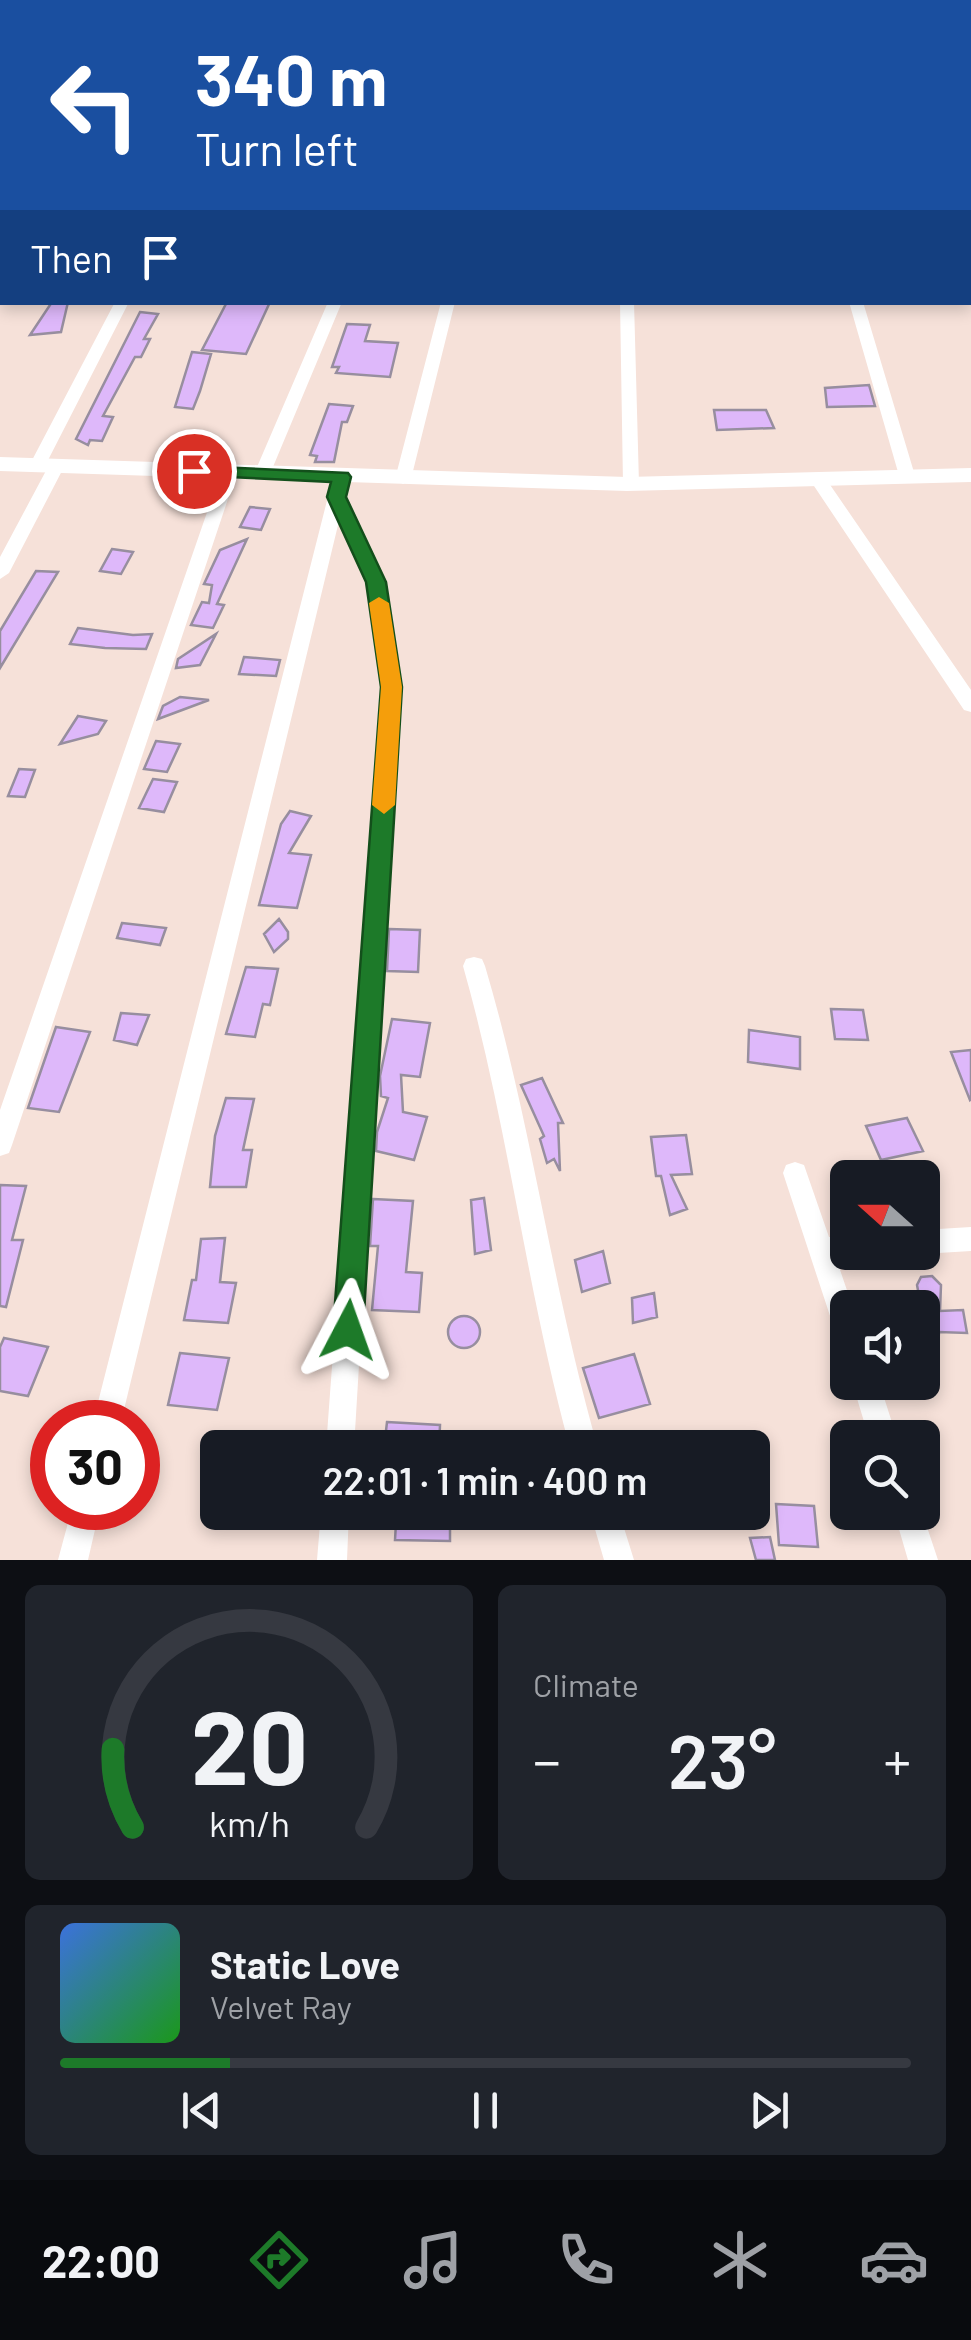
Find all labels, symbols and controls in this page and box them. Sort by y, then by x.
text: 340 m [195,36,388,120]
icon: left [30,40,160,170]
text: Turn left [195,121,359,175]
icon: arrive [133,230,188,285]
text: Then [30,235,113,281]
pin [152,429,237,514]
icon: arrive [167,444,222,499]
north arrow [830,1160,940,1270]
map controls [830,1160,940,1530]
position arrow [296,1278,400,1382]
button: sound [830,1290,940,1400]
speed limit sign: 30 [30,1400,160,1530]
button: search [830,1420,940,1530]
text: 22:01 · 1 min · 400 m [323,1457,647,1503]
text: Climate [533,1665,639,1703]
text: 20 [190,1681,308,1806]
text: 23° [668,1714,776,1804]
text: − [533,1726,561,1792]
text: + [883,1726,911,1792]
text: km/h [209,1801,289,1844]
text: Static Love [210,1941,400,1987]
text: Velvet Ray [210,1987,352,2025]
icon: previous [174,2083,229,2138]
icon: pause [458,2083,513,2138]
icon: next [742,2083,797,2138]
icon: directions [244,2225,314,2295]
icon: music [398,2225,468,2295]
icon: phone [551,2225,621,2295]
icon: climate [705,2225,775,2295]
icon: car [859,2225,929,2295]
text: 22:00 [42,2233,160,2287]

